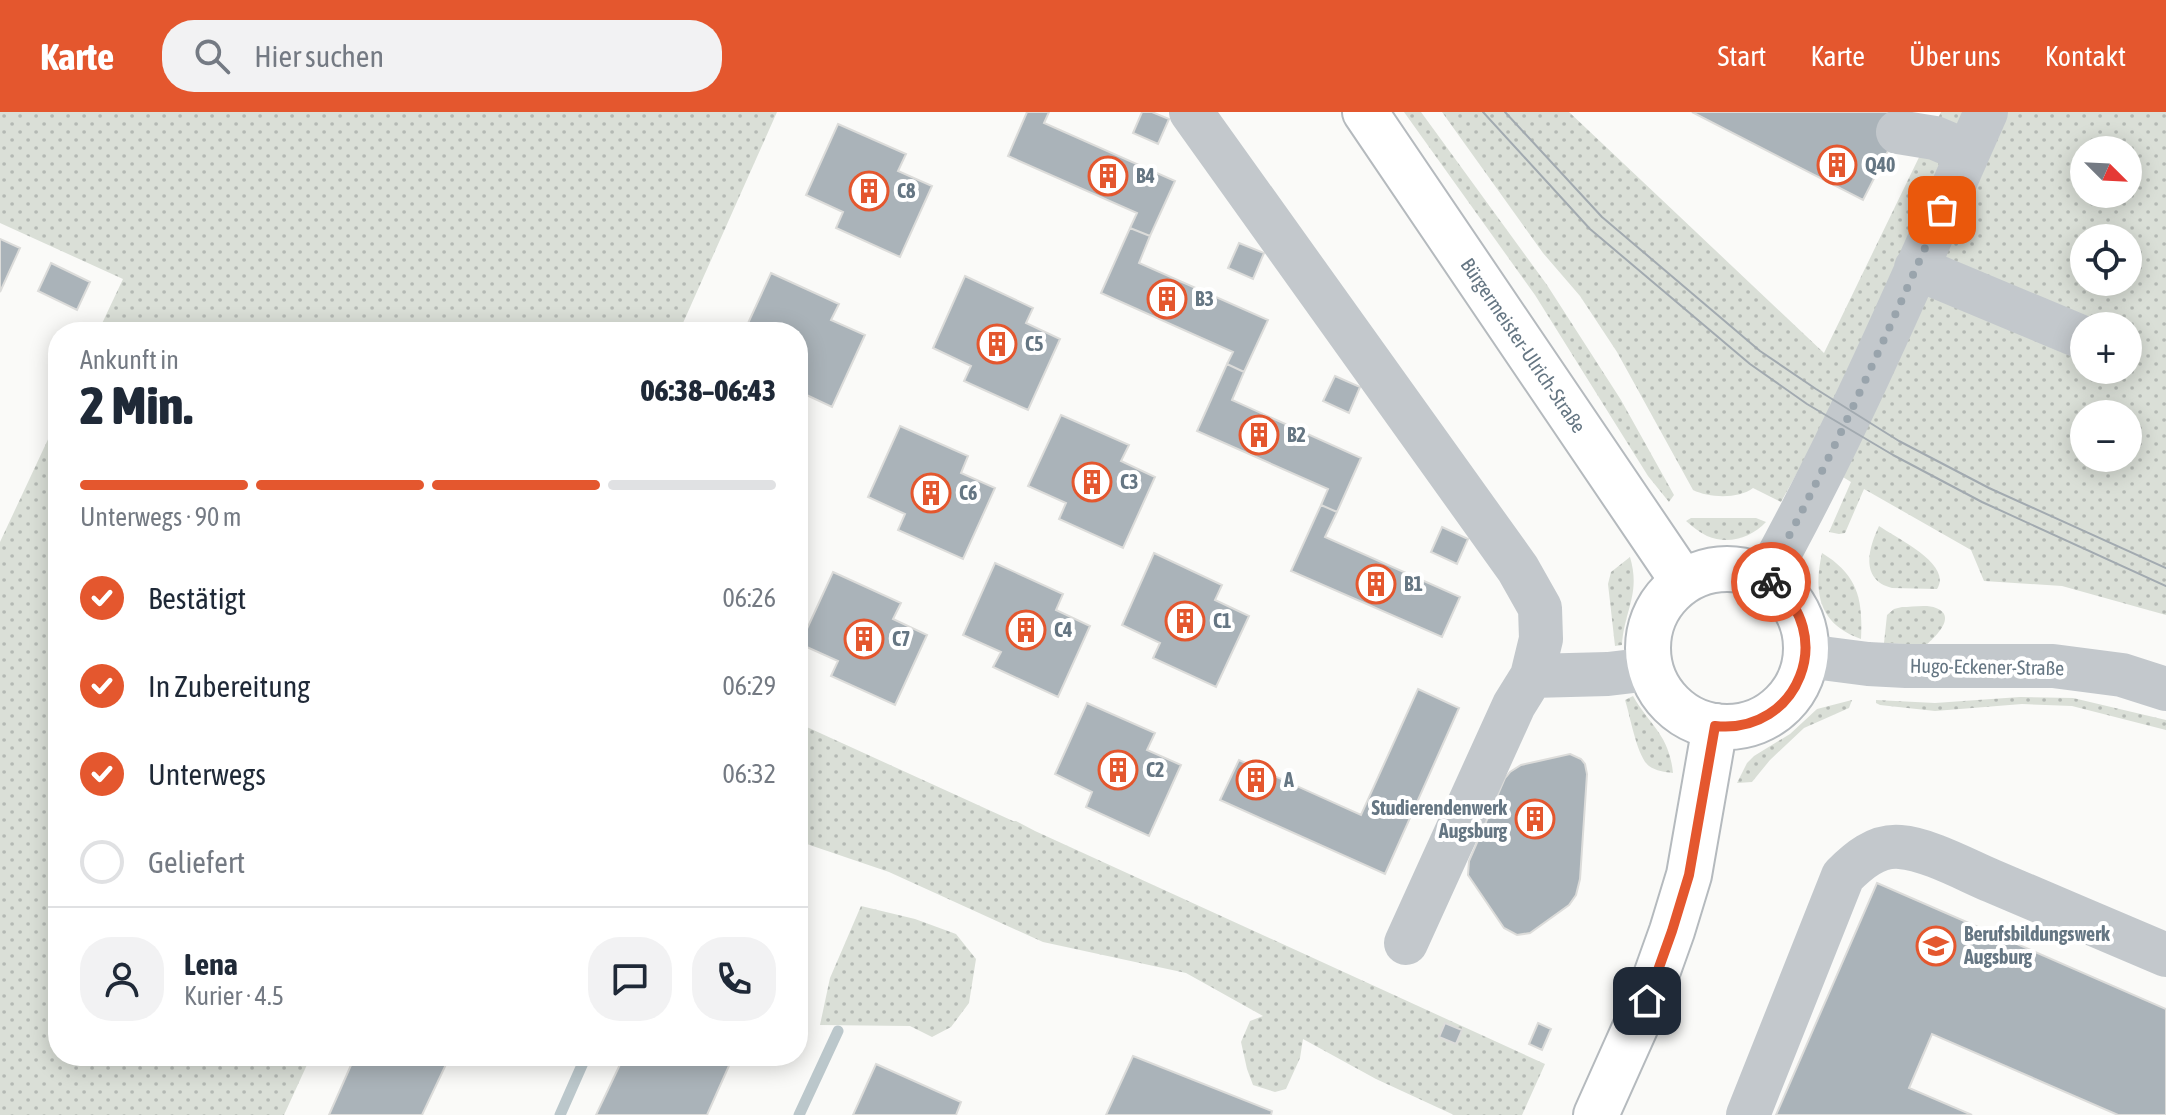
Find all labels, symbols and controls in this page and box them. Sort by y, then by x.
search box [162,20,722,92]
icon: search [190,34,234,78]
text: Karte [40,35,114,78]
text: Hier suchen [254,39,384,73]
text: Start [1717,40,1766,72]
text: Karte [1810,40,1865,72]
text: Über uns [1909,40,2001,72]
text: Kontakt [2045,40,2126,72]
north arrow [2070,136,2142,208]
map controls [2070,136,2142,472]
building icon: Q40 [1816,144,1858,186]
place label: Q40 [1865,153,1895,176]
building icon: B4 [1087,155,1129,197]
place label: B4 [1136,164,1155,187]
building icon: C8 [848,170,890,212]
pin [1908,176,1976,244]
place label: C8 [897,179,916,202]
icon: bag [1920,188,1964,232]
button: locate [2070,224,2142,296]
street label: Bürgermeister-Ulrich-Straße [1456,254,1591,437]
building icon: B3 [1146,278,1188,320]
place label: B3 [1195,287,1214,310]
button: + [2070,312,2142,384]
building icon: C5 [976,323,1018,365]
place label: C5 [1025,332,1043,355]
text: Ankunft in [80,345,179,375]
text: 06:38–06:43 [641,373,776,407]
text: 2 Min. [80,375,193,435]
button: − [2070,400,2142,472]
building icon: B2 [1238,414,1280,456]
place label: B2 [1287,423,1306,446]
building icon: C3 [1071,461,1113,503]
place label: C3 [1120,470,1138,493]
building icon: C6 [910,472,952,514]
place label: C6 [959,481,977,504]
text: Unterwegs · 90 m [80,502,242,532]
courier [1731,542,1811,622]
icon: bike [1749,560,1793,604]
building icon: B1 [1355,563,1397,605]
place label: B1 [1404,572,1423,595]
icon: check [80,576,124,620]
text: Bestätigt [148,581,246,615]
text: 06:26 [722,583,776,613]
building icon: C1 [1164,600,1206,642]
building icon: C4 [1005,609,1047,651]
place label: C1 [1213,609,1231,632]
building icon: C7 [843,618,885,660]
place label: C4 [1054,618,1072,641]
place label: C7 [892,627,910,650]
street label: Hugo-Eckener-Straße [1910,654,2064,679]
icon: check [80,664,124,708]
text: In Zubereitung [148,669,310,703]
text: 06:29 [722,671,776,701]
building icon: C2 [1097,749,1139,791]
icon: check [80,752,124,796]
text: Unterwegs [148,757,266,791]
place label: C2 [1146,758,1164,781]
text: 06:32 [722,759,776,789]
building icon: A [1235,759,1277,801]
place label: A [1283,768,1294,791]
place label: Studierendenwerk Augsburg [1372,796,1507,842]
building icon: Studierendenwerk Augsburg [1514,798,1556,840]
text: Geliefert [148,845,245,879]
place label: Berufsbildungswerk Augsburg [1963,922,2110,968]
school or university icon: Berufsbildungswerk Augsburg [1915,925,1957,967]
button: person [80,937,164,1021]
button: chat [588,937,672,1021]
button: phone [692,937,776,1021]
text: Lena [184,947,238,981]
pin [1613,967,1681,1035]
icon: home [1625,979,1669,1023]
text: Kurier · 4.5 [184,981,284,1011]

